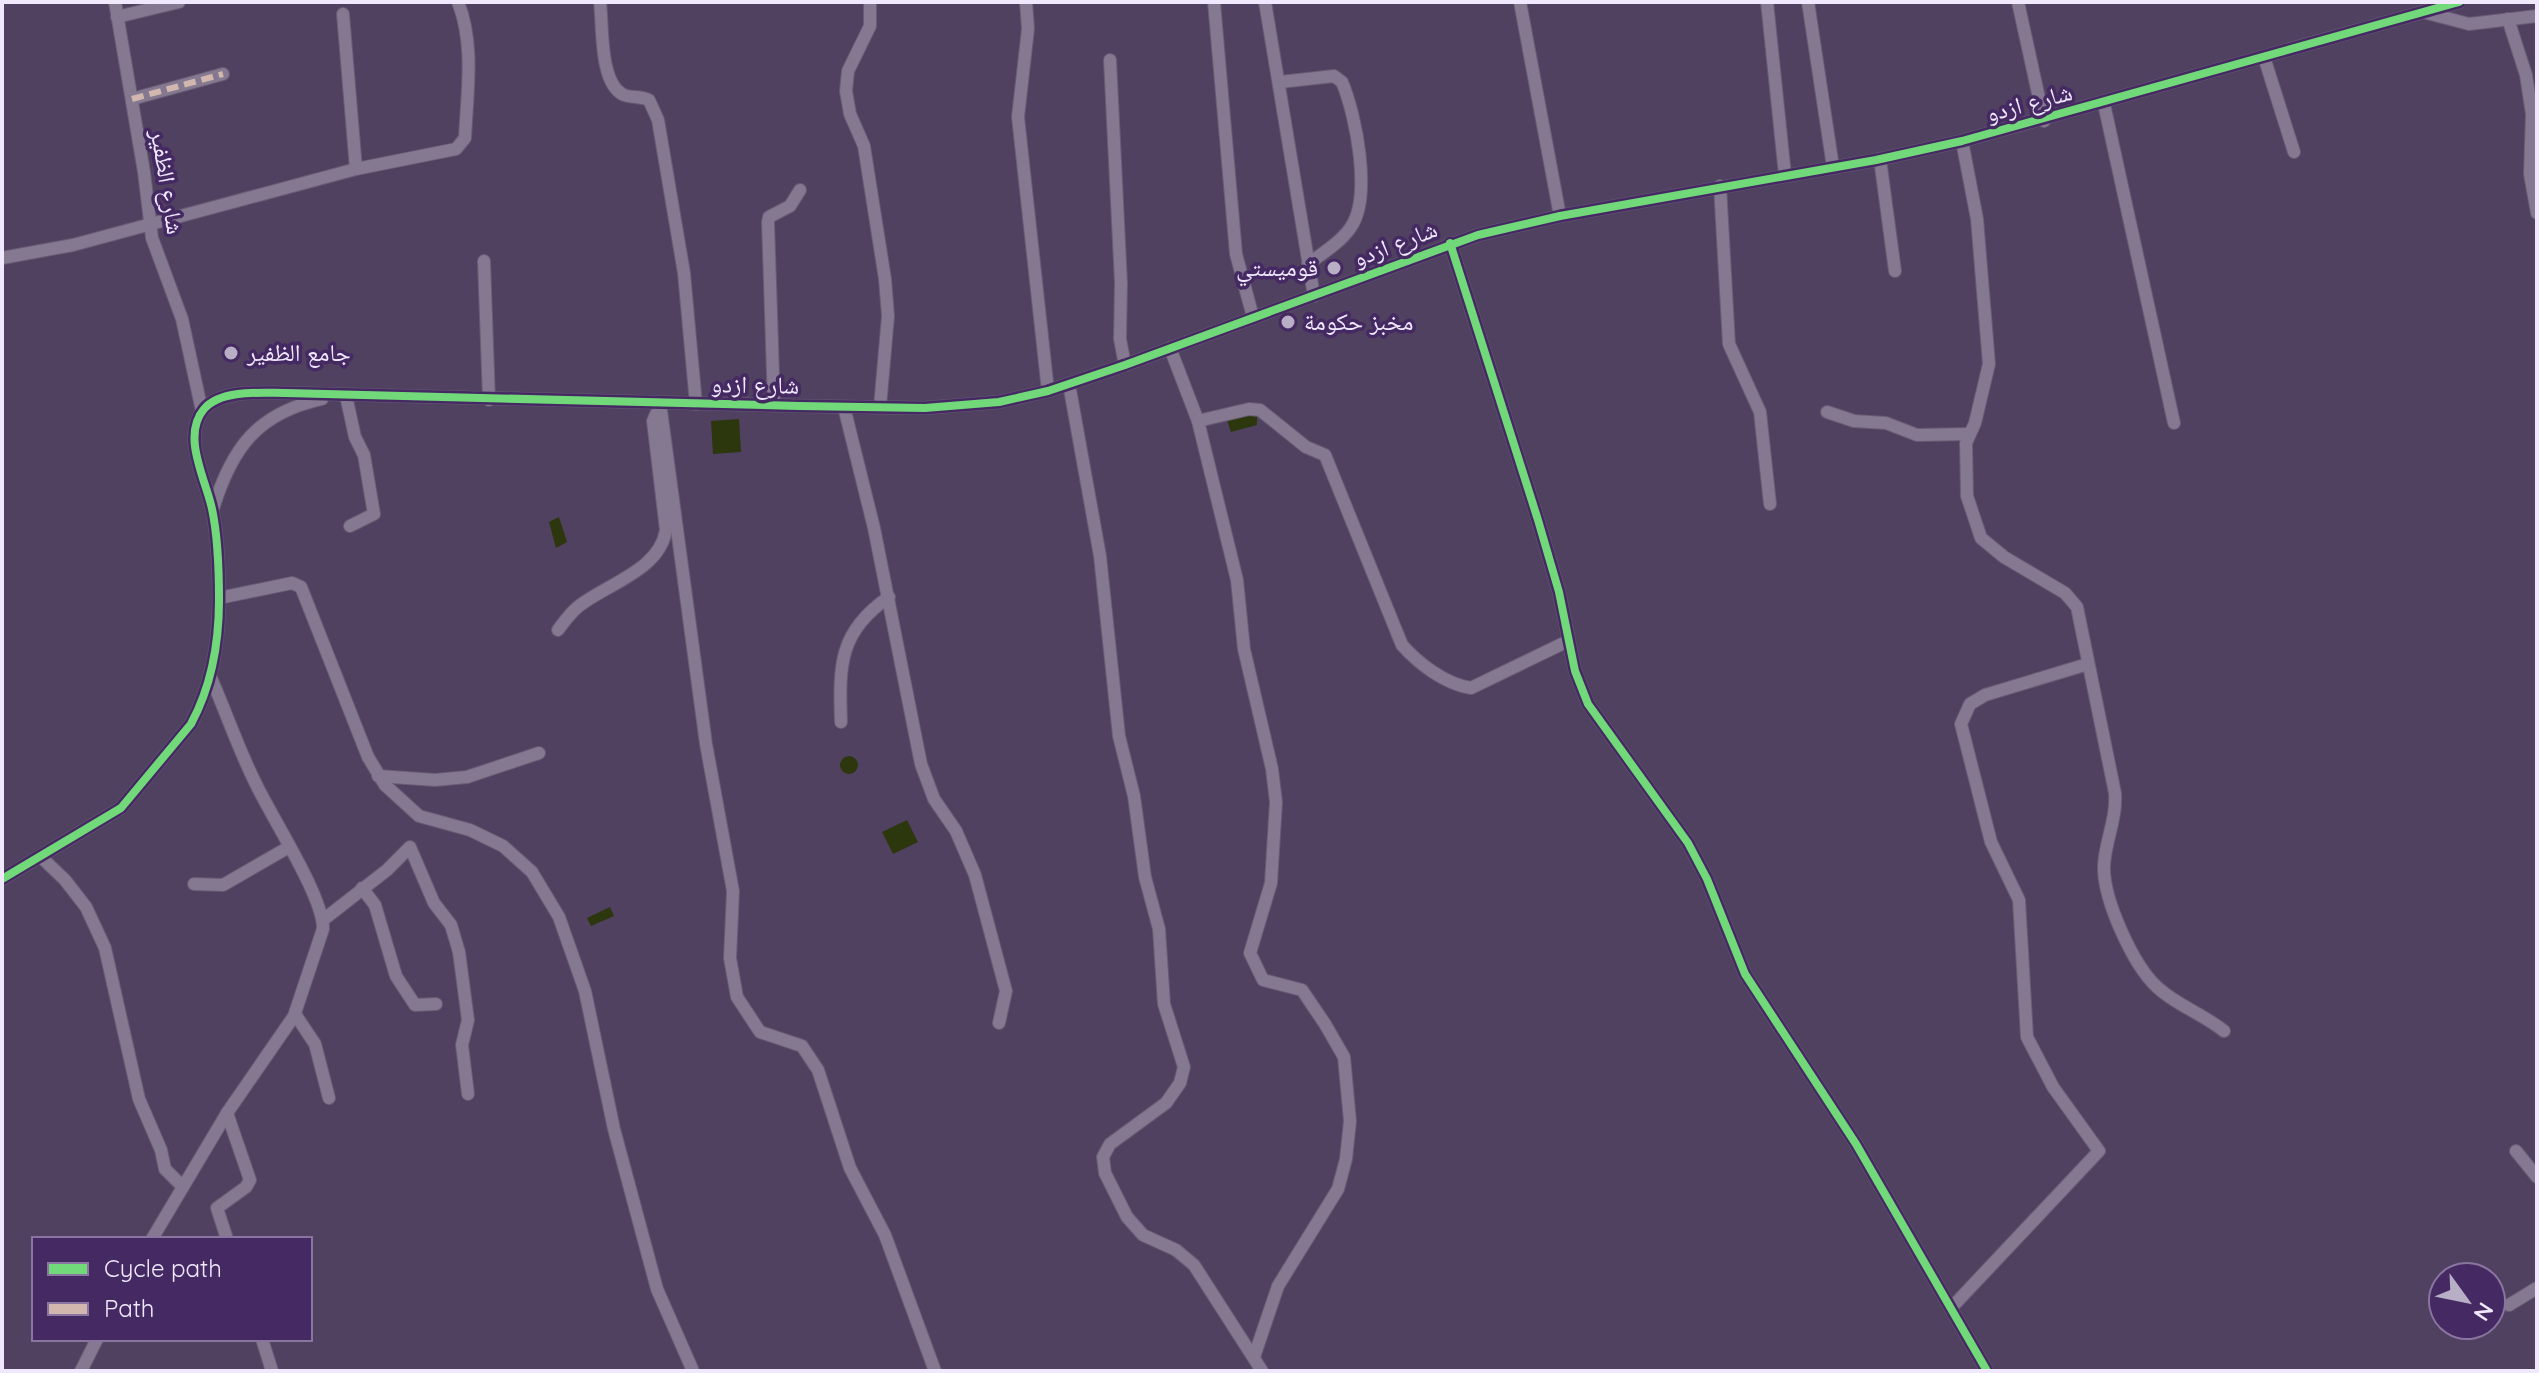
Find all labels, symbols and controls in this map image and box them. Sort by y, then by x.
street label: شارع ازدو [1982,76,2076,129]
street label: شارع الظفير [144,126,191,237]
street label: شارع ازدو [1348,213,1442,274]
place label: قوميستي [1236,252,1318,287]
marker: قوميستي [1325,259,1343,277]
place label: مخبز حكومة [1304,306,1414,336]
marker: مخبز حكومة [1279,313,1297,331]
place label: جامع الظفير [246,337,351,368]
marker: جامع الظفير [222,344,240,362]
street label: شارع ازدو [711,368,799,401]
legend [32,1237,312,1341]
text: Cycle path [104,1253,222,1283]
north arrow [2427,1261,2507,1341]
text: Path [104,1293,155,1323]
text: N [2468,1297,2500,1326]

